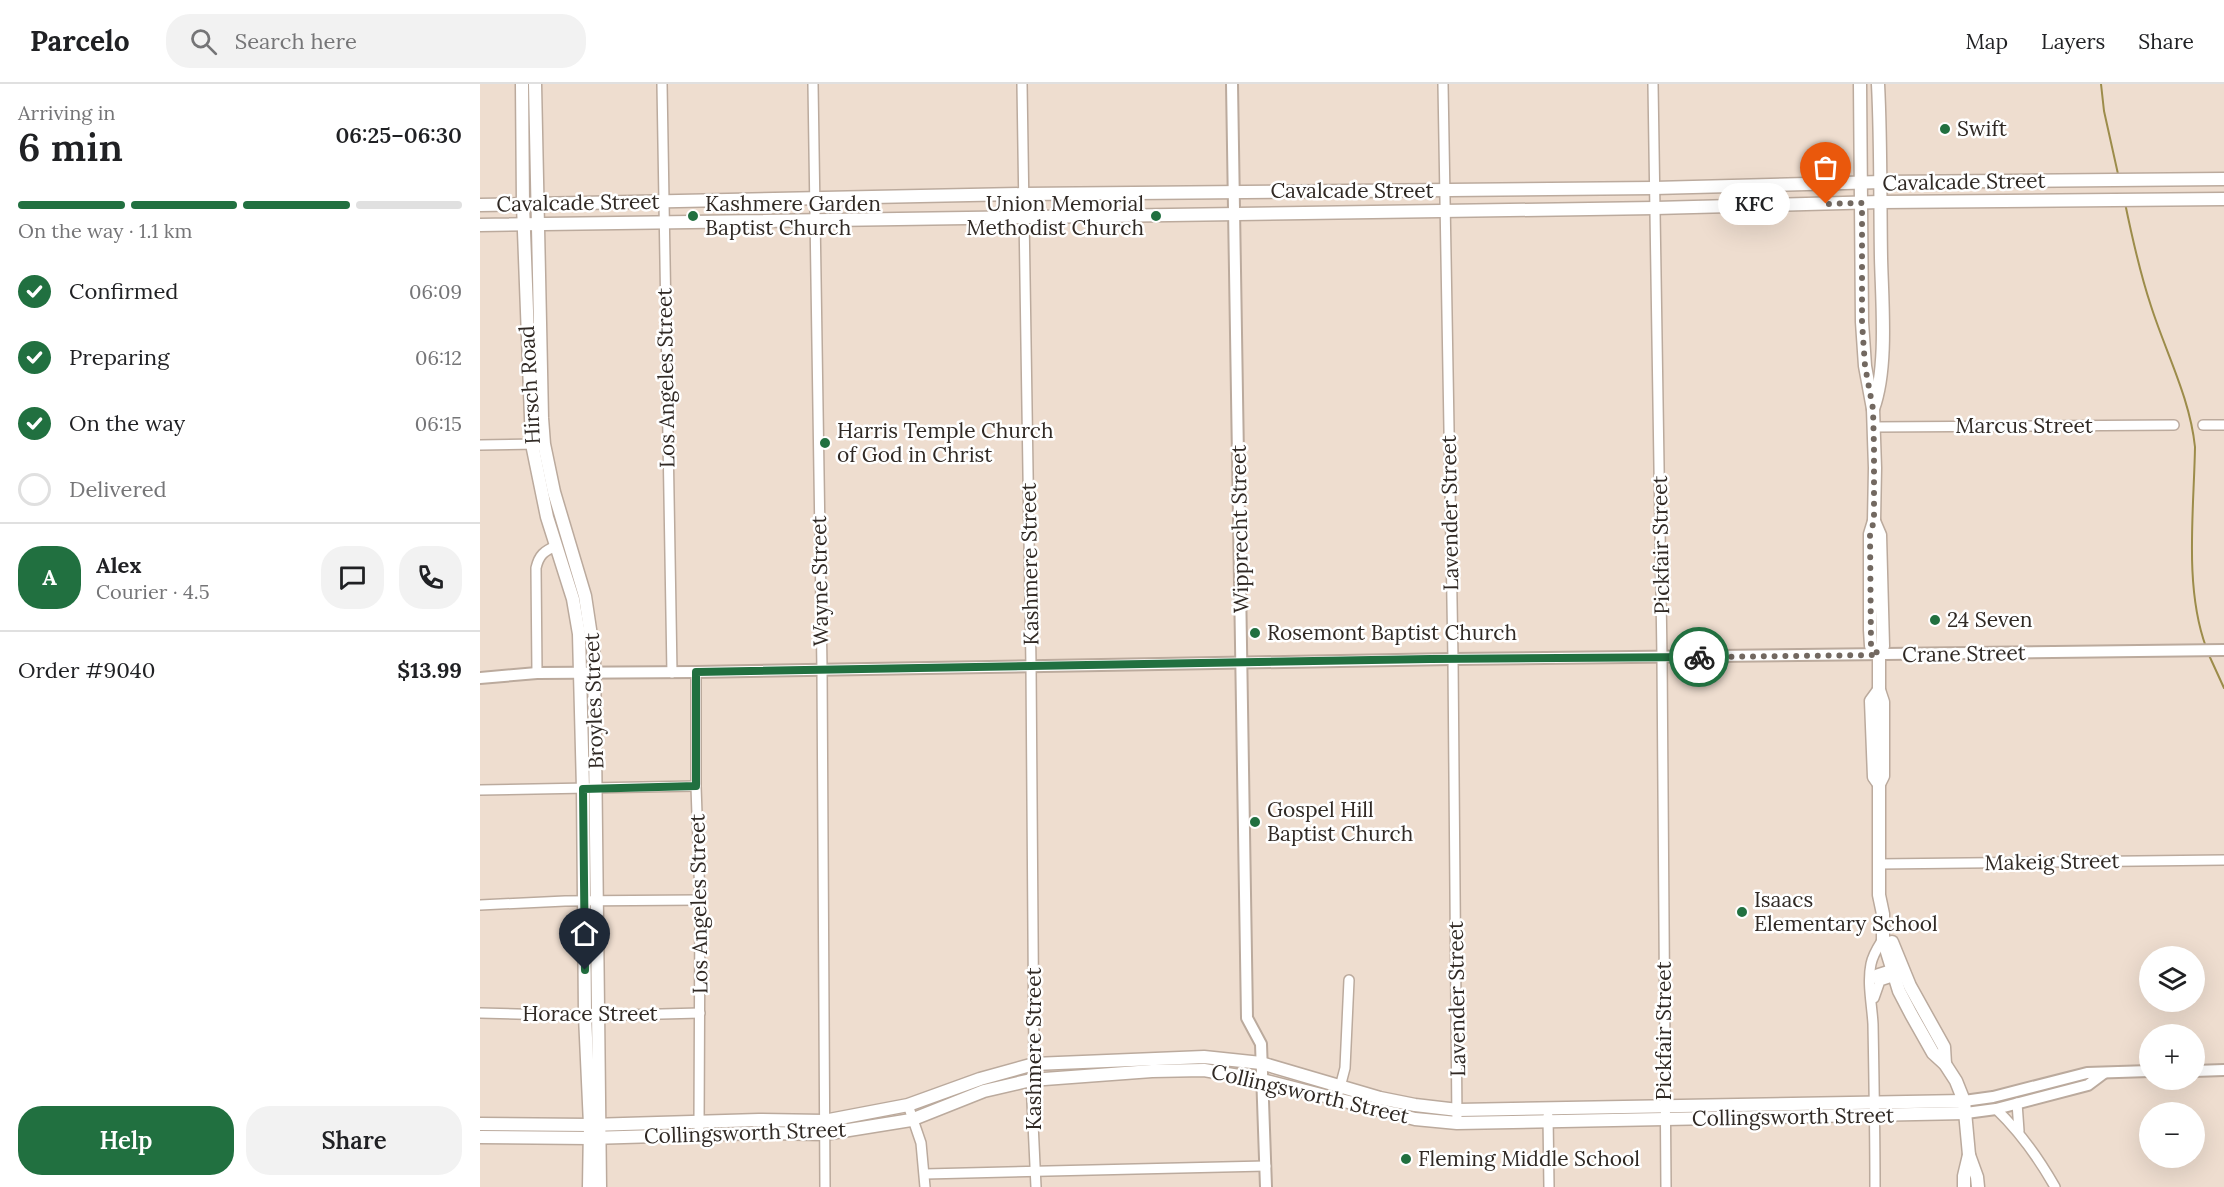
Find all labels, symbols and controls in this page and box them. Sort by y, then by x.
search box [166,14,586,68]
text: Parcelo [30,23,130,59]
icon: search [187,25,220,58]
text: Search here [235,27,357,55]
text: Map [1965,28,2008,55]
text: Layers [2041,28,2105,55]
text: Share [2138,28,2194,55]
text: Arriving in [18,100,115,125]
place label: Swift [1957,115,2008,142]
text: 06:25–06:30 [335,121,462,149]
text: 6 min [18,122,123,172]
marker: Swift [1938,122,1952,136]
pin [1800,142,1851,204]
icon: bag [1809,151,1842,184]
street label: Cavalcade Street [1882,167,2047,196]
street label: Cavalcade Street [1270,177,1434,204]
callout: KFC [1718,183,1790,225]
street label: Cavalcade Street [496,188,661,217]
place label: Kashmere Garden Baptist Church [705,190,881,241]
place label: Union Memorial Methodist Church [966,190,1144,241]
text: KFC [1734,191,1774,216]
marker: Kashmere Garden Baptist Church [686,209,700,223]
marker: Union Memorial Methodist Church [1149,209,1163,223]
text: On the way · 1.1 km [18,218,192,243]
icon: check [18,275,51,308]
text: Confirmed [69,277,178,305]
text: 06:09 [409,279,462,304]
street label: Los Angeles Street [650,287,681,468]
street label: Hirsch Road [513,325,546,445]
icon: check [18,341,51,374]
text: Preparing [69,343,169,371]
text: 06:12 [415,345,462,370]
icon: check [18,407,51,440]
text: On the way [69,409,185,437]
text: 06:15 [415,411,462,436]
street label: Marcus Street [1955,412,2094,439]
place label: Harris Temple Church of God in Christ [837,417,1054,468]
street label: Lavender Street [1435,434,1464,591]
marker: Harris Temple Church of God in Christ [818,436,832,450]
street label: Wipprecht Street [1225,444,1254,613]
street label: Pickfair Street [1646,474,1675,615]
text: Delivered [69,475,167,503]
street label: Kashmere Street [1015,481,1044,646]
street label: Wayne Street [805,514,834,647]
button: chat [321,546,384,609]
button: phone [399,546,462,609]
text: Alex [96,551,141,579]
text: A [42,563,57,591]
text: Courier · 4.5 [96,579,210,604]
place label: 24 Seven [1947,606,2033,633]
marker: 24 Seven [1928,613,1942,627]
place label: Rosemont Baptist Church [1267,619,1517,646]
marker: Rosemont Baptist Church [1248,626,1262,640]
courier [1669,627,1729,687]
street label: Broyles Street [578,631,609,770]
street label: Crane Street [1902,639,2027,668]
icon: bike [1683,641,1716,674]
text: Order #9040 [18,656,155,684]
text: $13.99 [397,656,462,684]
place label: Gospel Hill Baptist Church [1267,796,1413,847]
street label: Los Angeles Street [683,813,714,994]
marker: Gospel Hill Baptist Church [1248,815,1262,829]
street label: Makeig Street [1984,847,2121,876]
place label: Isaacs Elementary School [1754,886,1938,937]
marker: Isaacs Elementary School [1735,905,1749,919]
pin [559,908,610,970]
icon: home [568,917,601,950]
street label: Lavender Street [1442,920,1471,1077]
map controls [2139,946,2205,1168]
button: layers [2139,946,2205,1012]
street label: Pickfair Street [1650,961,1677,1101]
street label: Kashmere Street [1020,967,1047,1131]
street label: Horace Street [522,1000,659,1027]
button: + [2139,1024,2205,1090]
street label: Collingsworth Street [1209,1058,1413,1130]
street label: Collingsworth Street [1692,1101,1895,1132]
button: − [2139,1102,2205,1168]
button: Help [18,1106,234,1175]
button: Share [246,1106,462,1175]
street label: Collingsworth Street [643,1115,847,1150]
place label: Fleming Middle School [1418,1145,1640,1172]
marker: Fleming Middle School [1399,1152,1413,1166]

